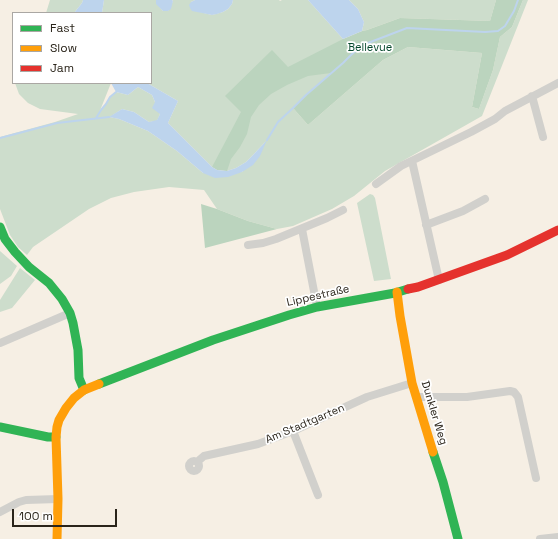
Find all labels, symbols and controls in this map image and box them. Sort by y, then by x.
legend [12,12,152,84]
text: Fast [50,20,75,36]
text: Slow [50,40,77,56]
park label: Bellevue [348,41,392,55]
text: Jam [50,60,74,76]
street label: Lippestraße [285,282,351,310]
street label: Dunkler Weg [418,380,450,446]
street label: Am Stadtgarten [263,401,347,447]
scale bar [14,501,119,527]
text: 100 m [19,508,53,524]

